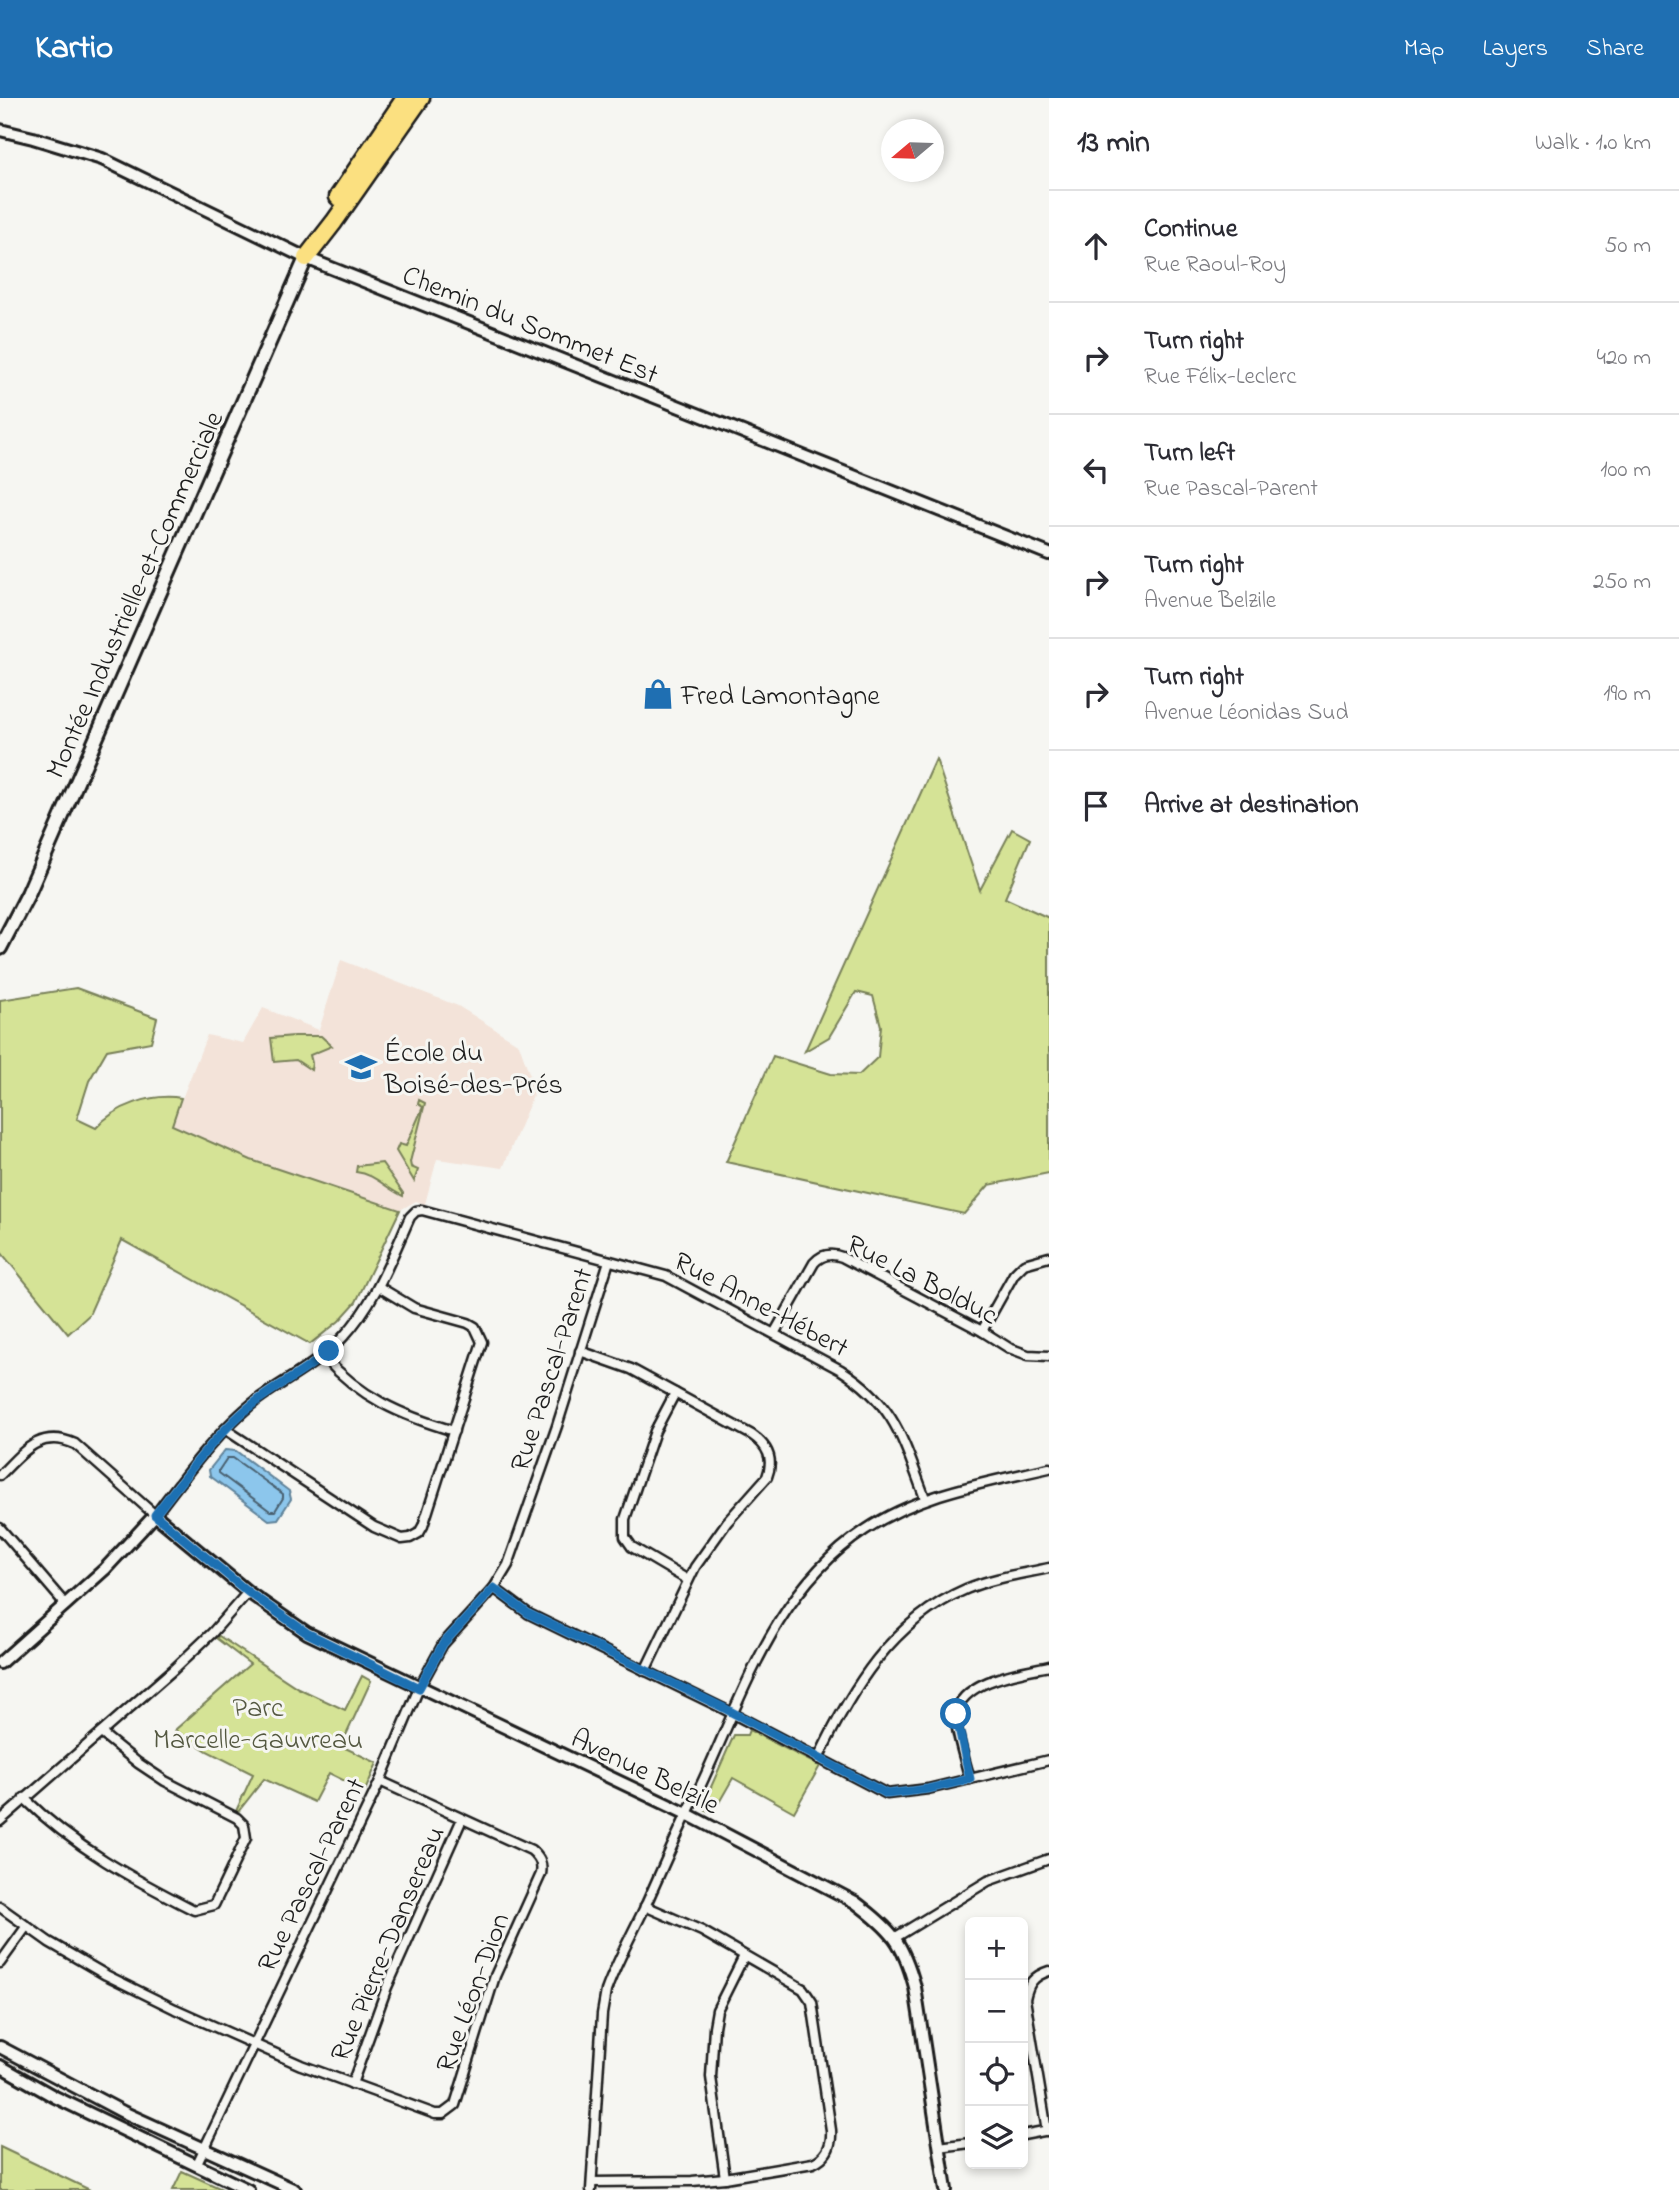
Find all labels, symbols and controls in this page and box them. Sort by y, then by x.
text: Kartio [35,25,113,73]
text: Map [1404,32,1444,67]
text: Layers [1482,32,1548,67]
text: Share [1586,32,1644,67]
north arrow [881,119,944,182]
text: 13 min [1077,122,1150,166]
text: Walk · 1.0 km [1535,127,1651,160]
text: Continue [1144,211,1237,249]
icon: ahead [1077,227,1115,265]
text: 50 m [1604,230,1651,263]
text: Rue Raoul-Roy [1144,249,1286,282]
street label: Chemin du Sommet Est [395,256,664,396]
text: Turn right [1144,323,1244,361]
icon: right [1077,339,1115,377]
text: 420 m [1597,342,1651,375]
text: Rue Félix-Leclerc [1144,361,1296,394]
street label: Montée Industrielle-et-Commerciale [36,405,236,786]
text: Turn left [1144,435,1235,473]
icon: left [1077,451,1115,489]
text: 100 m [1600,454,1651,487]
text: Rue Pascal-Parent [1144,473,1318,506]
text: Turn right [1144,547,1244,585]
icon: right [1077,563,1115,601]
text: 250 m [1593,566,1651,599]
text: Avenue Belzile [1144,585,1276,618]
text: Turn right [1144,659,1244,697]
icon: right [1077,675,1115,713]
shop icon: Fred Lamontagne [641,677,675,711]
place label: Fred Lamontagne [680,677,880,718]
text: 190 m [1603,678,1651,711]
text: Avenue Léonidas Sud [1144,697,1348,730]
icon: arrive [1077,787,1115,825]
text: Arrive at destination [1144,787,1359,825]
place label: École du Boisé-des-Prés [383,1034,563,1107]
school or university icon: École du Boisé-des-Prés [344,1050,378,1084]
street label: Rue La Bolduc [839,1225,1005,1337]
street label: Rue Anne-Hébert [665,1243,855,1370]
street label: Rue Pascal-Parent [501,1263,606,1477]
route end [313,1335,344,1366]
park label: Parc Marcelle-Gauvreau [153,1689,363,1762]
route start [940,1698,971,1729]
street label: Avenue Belzile [563,1719,726,1827]
street label: Rue Pascal-Parent [248,1771,378,1980]
street label: Rue Pierre-Dansereau [321,1820,457,2068]
street label: Rue Léon-Dion [427,1908,522,2079]
map controls [965,1917,1028,2169]
button: + [965,1917,1028,1980]
button: − [965,1980,1028,2043]
button: locate [965,2043,1028,2106]
button: layers [965,2106,1028,2169]

